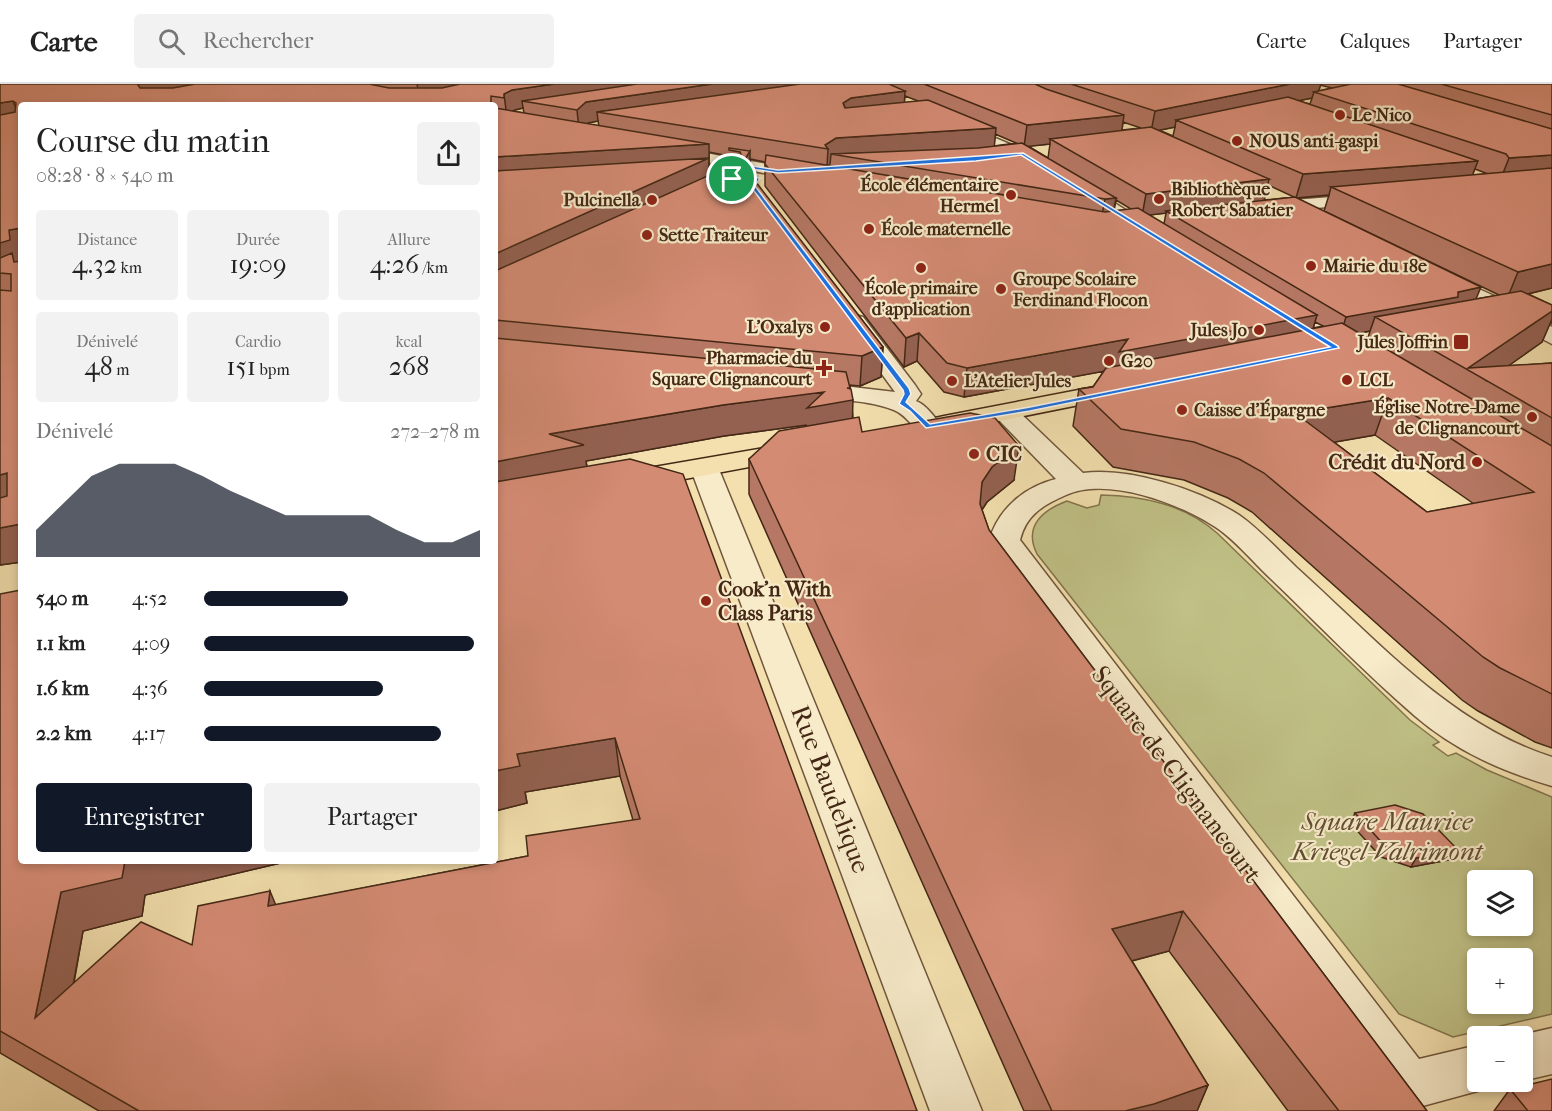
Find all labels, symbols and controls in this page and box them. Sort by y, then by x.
search box [134,14,554,68]
text: Carte [30,25,98,58]
icon: search [155,25,188,58]
text: Rechercher [203,28,313,54]
text: Carte [1256,29,1307,53]
text: Calques [1340,29,1410,53]
text: Partager [1443,29,1522,53]
place label: Le Nico [1352,105,1411,126]
marker: Le Nico [1333,108,1347,122]
text: Course du matin [36,122,270,161]
button: share [417,122,480,185]
place label: NOUS anti-gaspi [1249,131,1379,152]
marker: NOUS anti-gaspi [1230,134,1244,148]
pin [706,153,757,204]
icon: arrive [715,162,748,195]
text: 08:28 · 8 × 540 m [36,164,174,187]
place label: École élémentaire Hermel [860,173,1000,217]
place label: Bibliothèque Robert Sabatier [1171,179,1293,221]
marker: École élémentaire Hermel [1004,188,1018,202]
place label: Pulcinella [563,190,641,211]
marker: Bibliothèque Robert Sabatier [1152,192,1166,206]
marker: Pulcinella [645,193,659,207]
place label: École maternelle [881,217,1011,240]
marker: École maternelle [862,222,876,236]
place label: Sette Traiteur [659,225,768,246]
marker: Sette Traiteur [640,228,654,242]
text: Distance [77,230,137,249]
text: Durée [236,230,280,249]
text: Allure [388,230,430,249]
text: 4.32 [72,249,117,280]
text: 19:09 [229,249,287,280]
text: 4:26 [370,249,419,280]
place label: Mairie du 18e [1322,256,1427,277]
text: km [117,258,142,277]
text: /km [419,258,448,277]
marker: Mairie du 18e [1304,259,1318,273]
marker: École primaire d'application [914,261,928,275]
place label: Groupe Scolaire Ferdinand Flocon [1012,269,1149,311]
place label: École primaire d'application [864,276,978,320]
marker: Groupe Scolaire Ferdinand Flocon [994,282,1008,296]
place label: L'Oxalys [747,317,813,338]
marker: L'Oxalys [818,320,832,334]
place label: Jules Jo [1189,320,1247,341]
marker: Jules Jo [1252,323,1266,337]
text: Dénivelé [76,332,138,351]
text: Cardio [235,332,281,351]
text: kcal [396,332,422,351]
place label: Jules Joffrin [1356,332,1449,353]
marker: Jules Joffrin [1452,333,1470,351]
place label: Pharmacie du Square Clignancourt [652,348,813,390]
text: 48 [84,351,113,382]
text: 151 [226,351,256,382]
text: 268 [389,351,429,382]
place label: G20 [1121,351,1153,372]
marker: G20 [1102,354,1116,368]
text: m [113,360,130,379]
text: bpm [256,360,290,379]
marker: Pharmacie du Square Clignancourt [817,361,831,375]
place label: LCL [1359,370,1394,391]
place label: L'Atelier Jules [964,371,1072,392]
marker: LCL [1340,373,1354,387]
marker: L'Atelier Jules [945,374,959,388]
place label: Église Notre-Dame de Clignancourt [1374,395,1521,439]
place label: Caisse d'Épargne [1194,398,1325,421]
marker: Caisse d'Épargne [1175,403,1189,417]
marker: Église Notre-Dame de Clignancourt [1525,410,1539,424]
text: Dénivelé [36,420,113,443]
text: 272–278 m [390,420,480,443]
place label: CIC [986,442,1022,466]
marker: CIC [967,447,981,461]
place label: Crédit du Nord [1328,450,1466,474]
marker: Crédit du Nord [1470,455,1484,469]
place label: Cook'n With Class Paris [718,577,831,625]
text: 540 m [36,587,88,610]
text: 4:52 [132,587,168,610]
marker: Cook'n With Class Paris [699,594,713,608]
text: 1.1 km [36,632,85,655]
text: 4:09 [132,632,170,655]
street label: Square de Clignancourt [1085,660,1269,889]
text: 1.6 km [36,677,89,700]
text: 4:36 [132,677,168,700]
street label: Rue Baudelique [784,701,877,878]
text: 2.2 km [36,722,92,745]
text: 4:17 [132,722,165,745]
button: Enregistrer [36,783,252,852]
button: Partager [264,783,480,852]
park label: Square Maurice Kriegel-Valrimont [1290,806,1484,867]
map controls [1467,870,1533,1092]
button: layers [1467,870,1533,936]
button: + [1467,948,1533,1014]
button: − [1467,1026,1533,1092]

